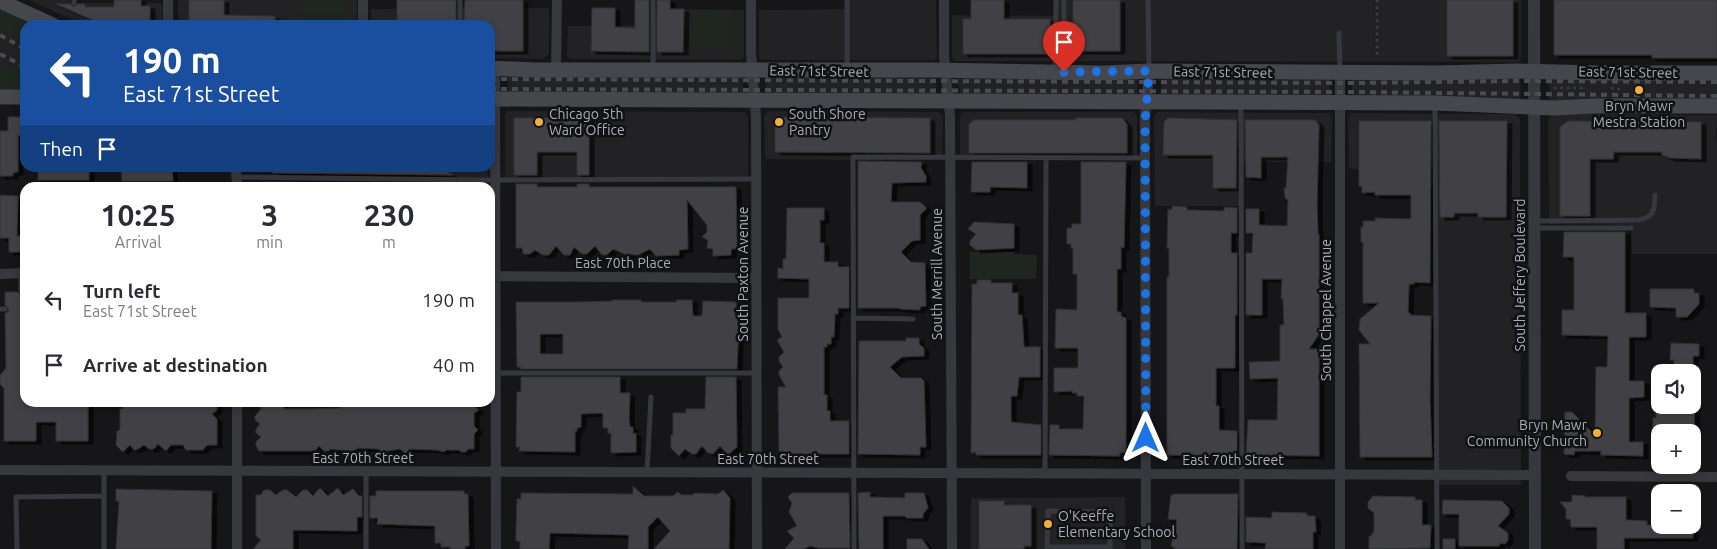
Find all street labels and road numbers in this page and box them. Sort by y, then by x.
street label: East 71st Street [769,62,869,80]
street label: East 71st Street [1173,63,1273,81]
street label: East 71st Street [1578,63,1678,81]
street label: South Jeffery Boulevard [1512,199,1528,351]
street label: South Paxton Avenue [735,207,751,341]
street label: South Merrill Avenue [929,208,945,340]
street label: South Chappel Avenue [1318,239,1334,381]
street label: East 70th Place [575,255,671,271]
street label: East 70th Street [312,450,414,466]
street label: East 70th Street [717,451,819,467]
street label: East 70th Street [1182,452,1284,468]

